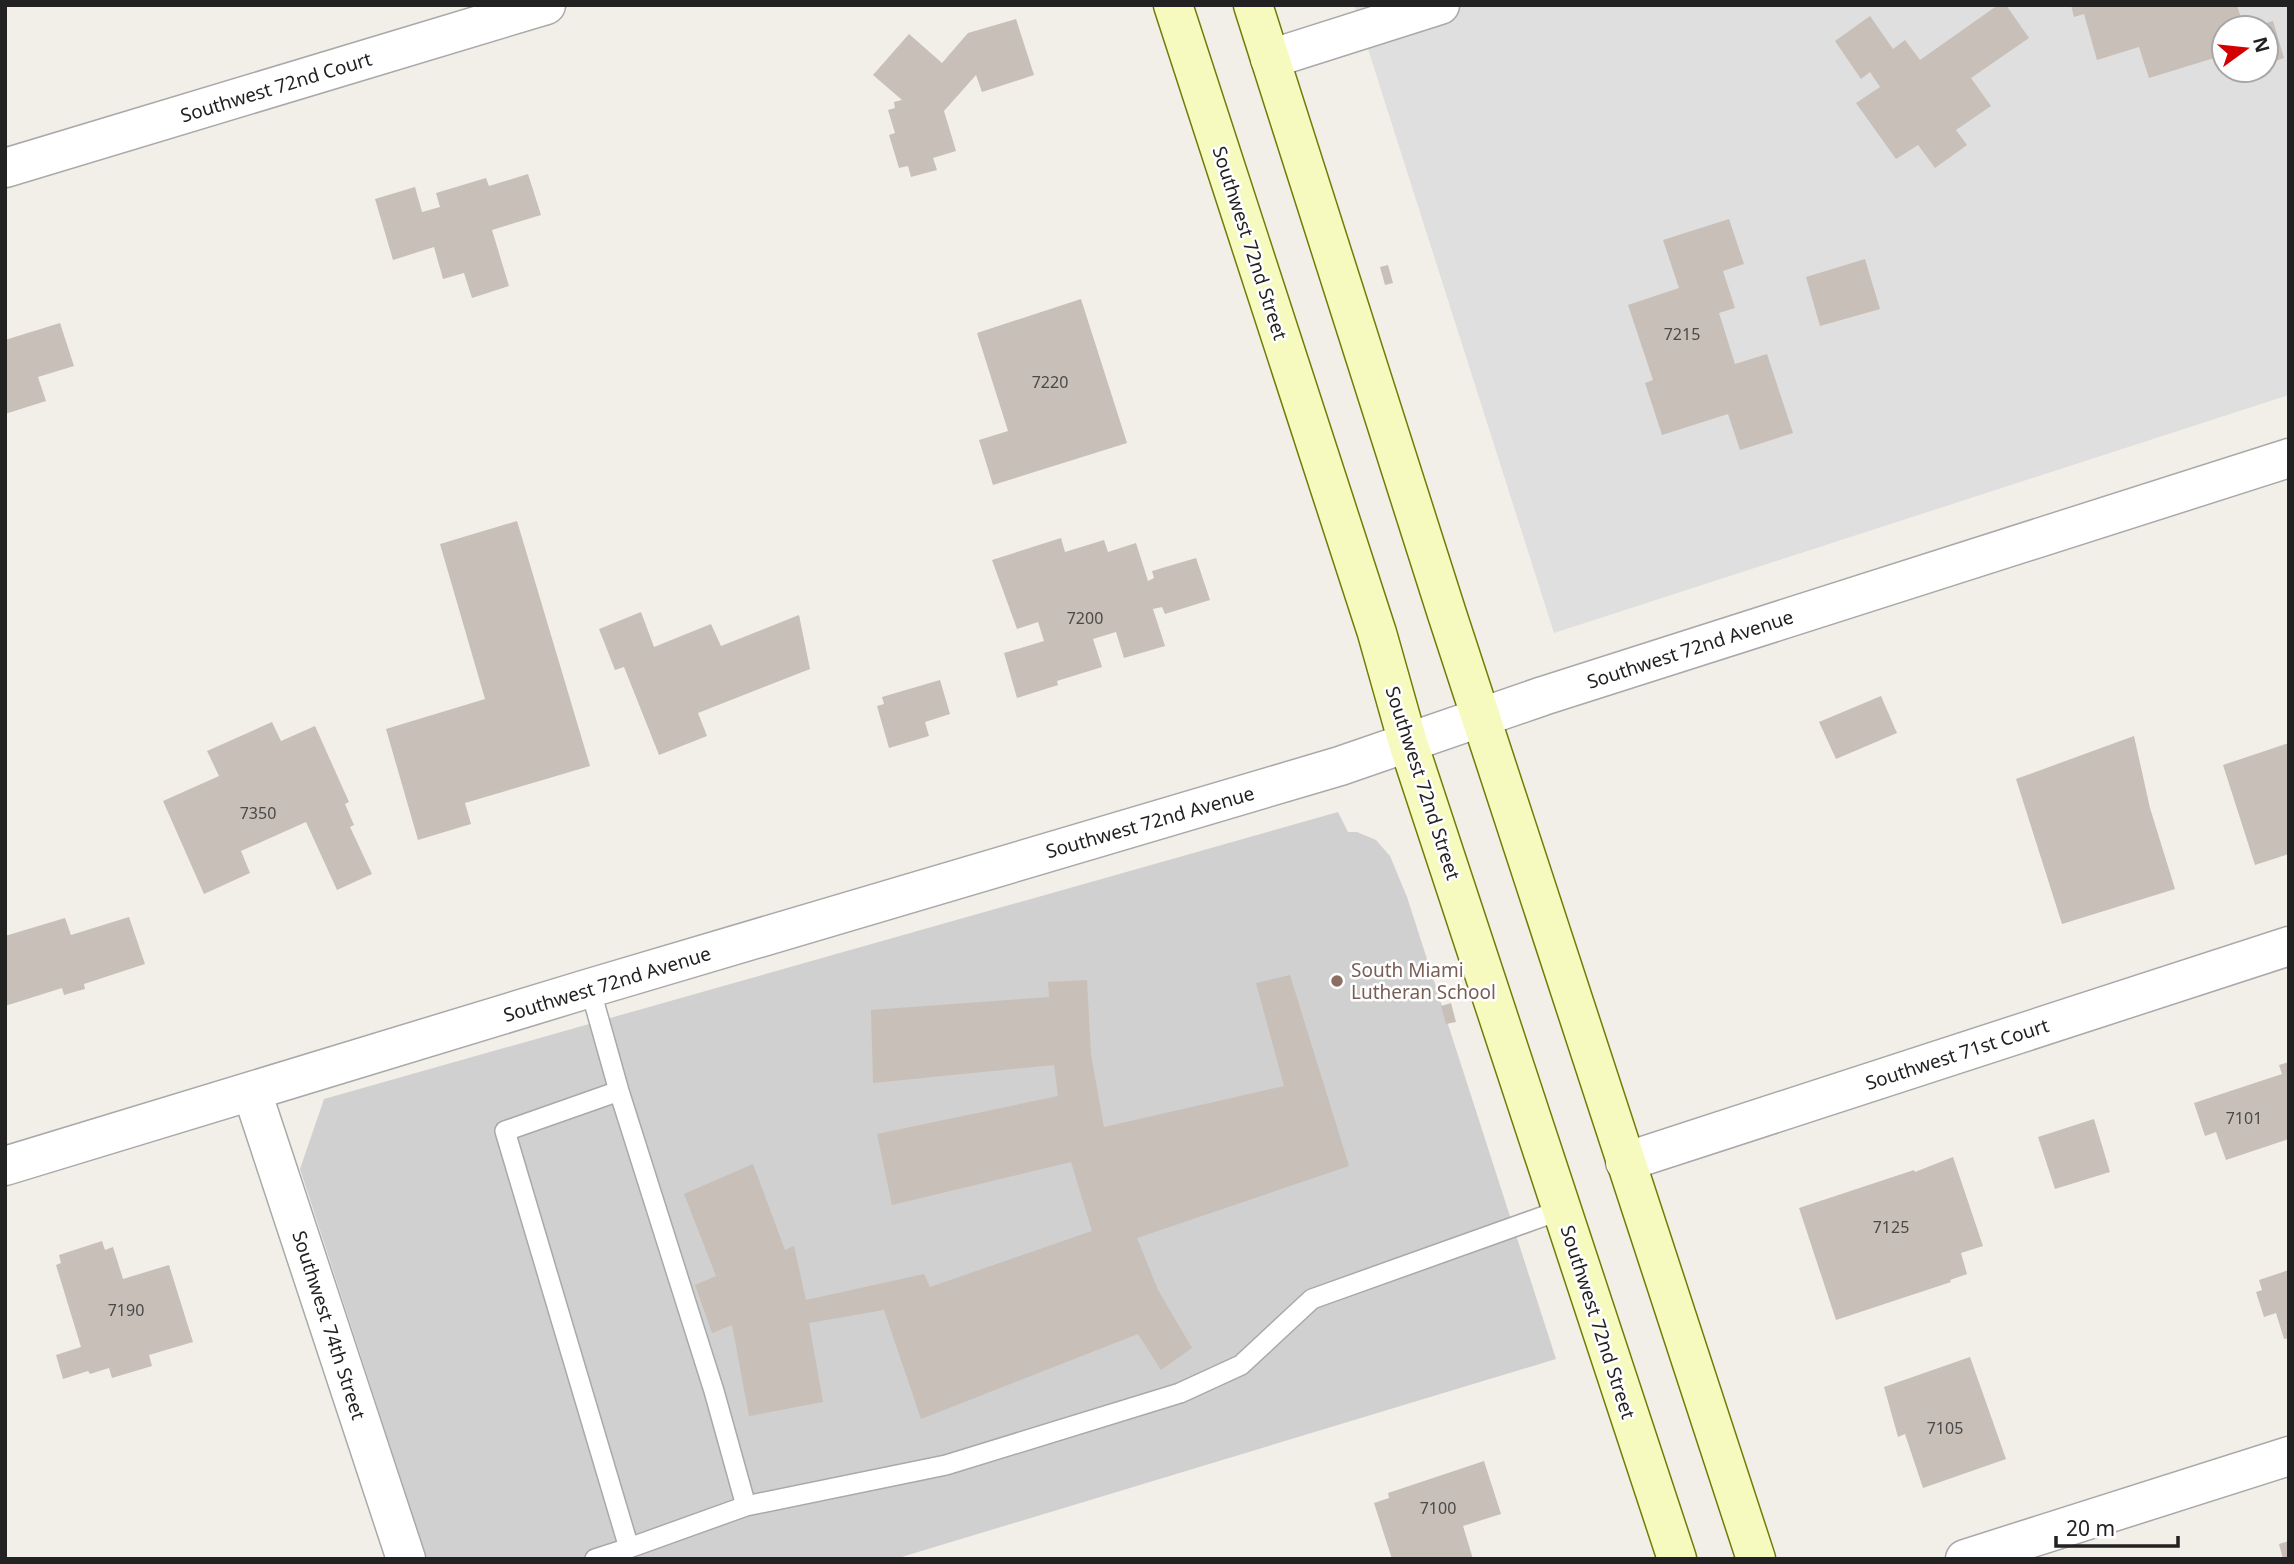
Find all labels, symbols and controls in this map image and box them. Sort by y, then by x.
north arrow [2210,14,2280,84]
text: N [2247,34,2276,55]
street label: Southwest 72nd Court [177,45,375,129]
street label: Southwest 72nd Street [1206,143,1294,343]
house number: 7215 [1664,323,1700,345]
house number: 7220 [1032,371,1068,393]
street label: Southwest 72nd Avenue [1583,603,1797,695]
house number: 7200 [1067,607,1103,629]
street label: Southwest 72nd Street [1379,683,1467,883]
street label: Southwest 72nd Avenue [1043,780,1257,864]
house number: 7350 [240,802,276,824]
street label: Southwest 72nd Avenue [500,940,714,1028]
place label: South Miami Lutheran School [1351,957,1496,1005]
marker: South Miami Lutheran School [1329,973,1345,989]
street label: Southwest 71st Court [1862,1012,2052,1096]
house number: 7101 [2226,1107,2262,1129]
house number: 7125 [1873,1216,1909,1238]
street label: Southwest 72nd Street [1554,1222,1642,1422]
street label: Southwest 74th Street [286,1227,372,1423]
house number: 7190 [108,1299,144,1321]
house number: 7105 [1927,1417,1963,1439]
house number: 7100 [1420,1497,1456,1519]
scale bar [2056,1504,2178,1548]
text: 20 m [2066,1514,2115,1542]

